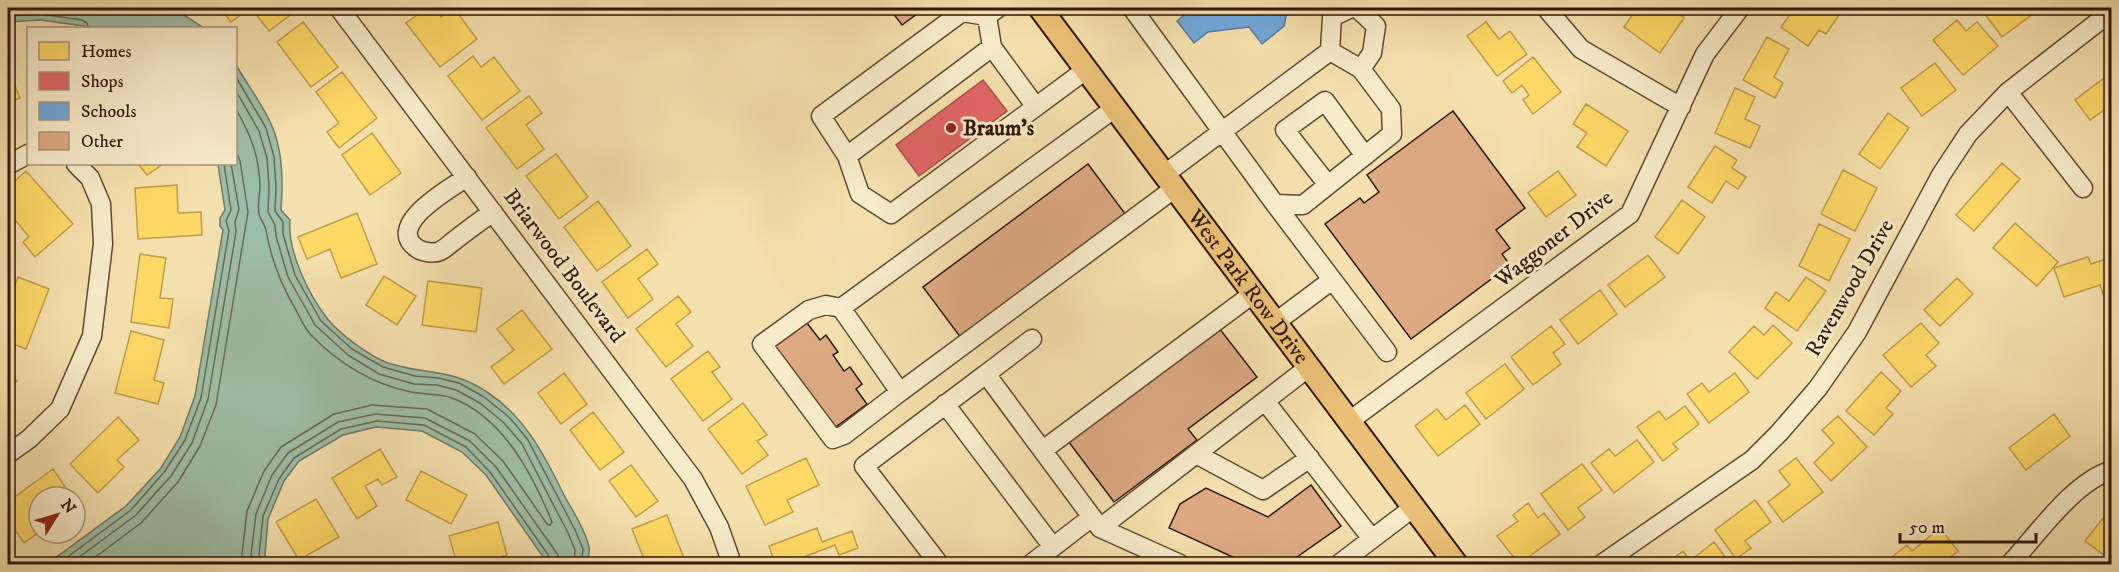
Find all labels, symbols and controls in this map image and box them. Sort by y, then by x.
legend [27,27,237,165]
text: Homes [81,41,132,63]
text: Shops [81,71,124,93]
text: Schools [81,101,136,123]
place label: Braum's [963,115,1035,142]
marker: Braum's [944,121,958,135]
text: Other [81,131,123,153]
street label: Briarwood Boulevard [497,184,631,348]
street label: Waggoner Drive [1489,184,1619,294]
street label: West Park Row Drive [1181,203,1315,369]
street label: Ravenwood Drive [1800,214,1900,362]
north arrow [27,485,87,545]
text: N [56,495,80,518]
scale bar [1900,506,2036,544]
text: 50 m [1909,517,1945,539]

